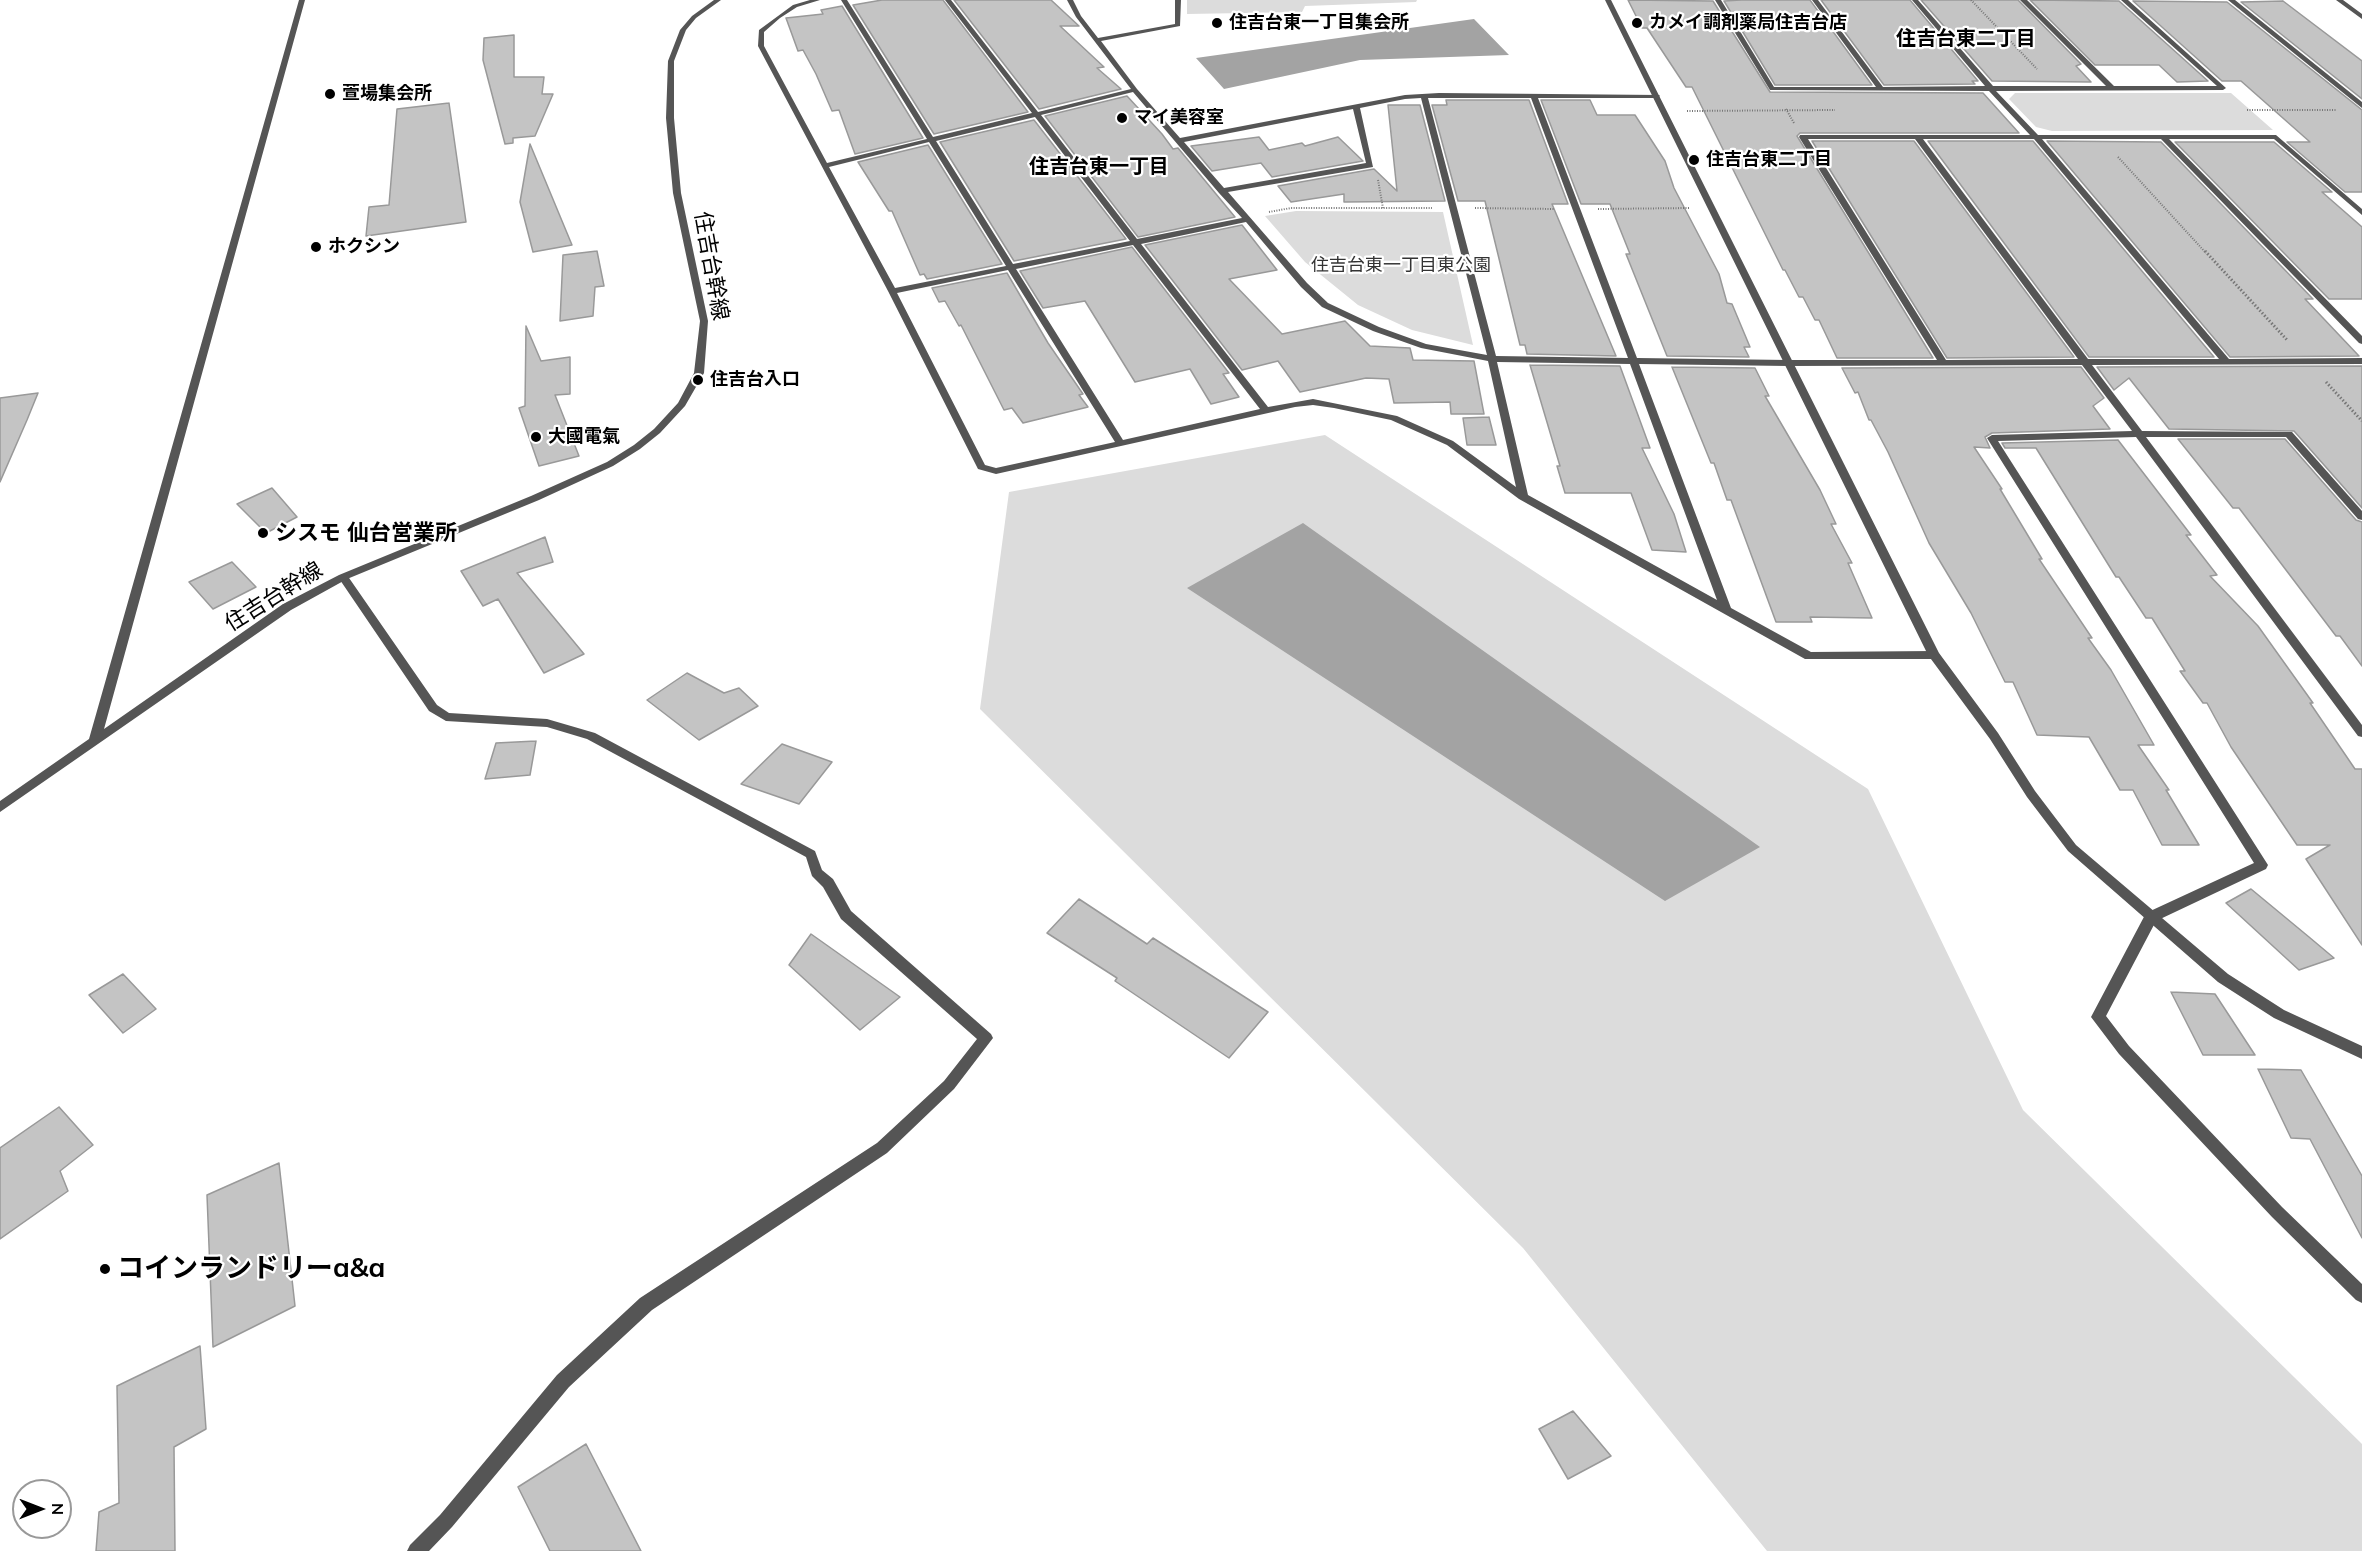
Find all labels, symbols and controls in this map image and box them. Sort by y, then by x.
place label: 住吉台東一丁目集会所 [1229,12,1409,34]
place label: カメイ調剤薬局住吉台店 [1649,12,1847,34]
marker: 住吉台東一丁目集会所 [1210,16,1224,30]
marker: カメイ調剤薬局住吉台店 [1630,16,1644,30]
district label: 住吉台東二丁目 [1896,27,2036,51]
place label: 萱場集会所 [342,83,432,105]
marker: 萱場集会所 [323,87,337,101]
place label: マイ美容室 [1134,107,1224,129]
marker: マイ美容室 [1115,111,1129,125]
place label: 住吉台東二丁目 [1706,149,1832,171]
marker: 住吉台東二丁目 [1687,153,1701,167]
district label: 住吉台東一丁目 [1029,155,1169,179]
street label: 住吉台幹線 [688,210,734,322]
place label: ホクシン [328,236,400,258]
marker: ホクシン [309,240,323,254]
park label: 住吉台東一丁目東公園 [1311,255,1491,277]
place label: 住吉台入口 [710,369,800,391]
marker: 住吉台入口 [691,373,705,387]
place label: 大國電氣 [548,426,620,448]
marker: 大國電氣 [529,430,543,444]
place label: シスモ 仙台営業所 [275,520,457,546]
marker: シスモ 仙台営業所 [256,526,270,540]
street label: 住吉台幹線 [220,557,328,637]
place label: コインランドリーa&a [117,1253,385,1285]
marker: コインランドリーa&a [98,1262,112,1276]
north arrow [12,1479,72,1539]
text: N [48,1503,68,1515]

